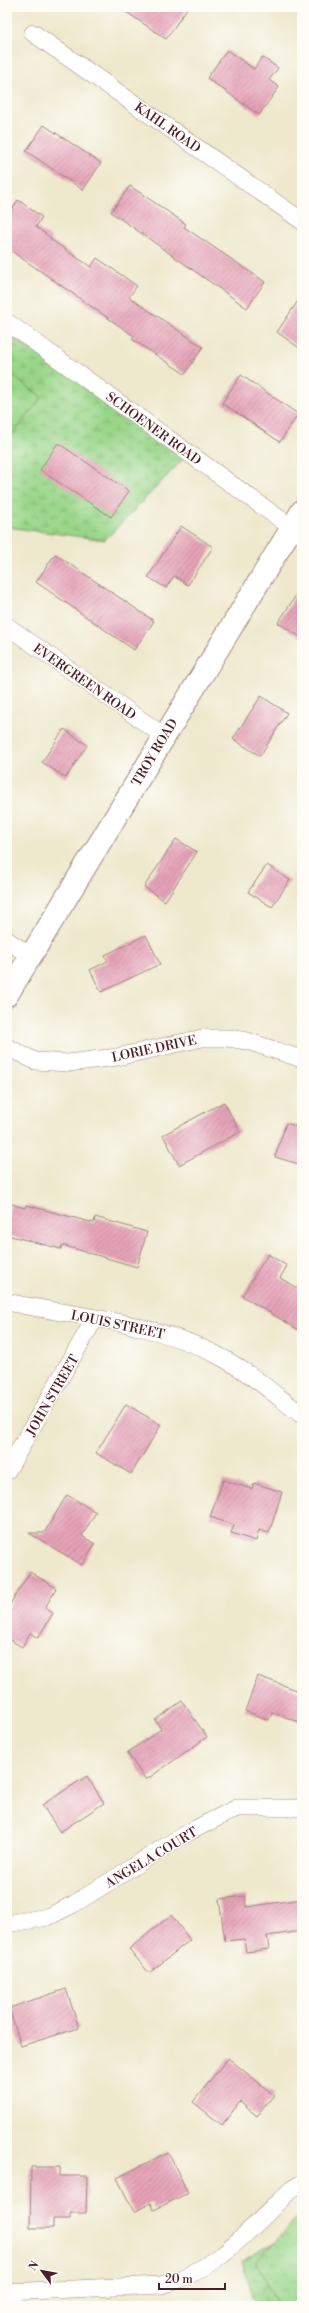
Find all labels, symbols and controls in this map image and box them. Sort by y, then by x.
street label: KAHL ROAD [131,99,204,156]
street label: SCHOENER ROAD [103,389,204,469]
street label: EVERGREEN ROAD [30,640,139,723]
street label: TROY ROAD [128,716,181,789]
street label: LORIE DRIVE [110,1032,198,1066]
street label: LOUIS STREET [69,1307,166,1343]
street label: JOHN STREET [23,1352,83,1440]
street label: ANGELA COURT [102,1824,200,1892]
north arrow [22,2251,62,2291]
text: N [26,2259,43,2274]
scale bar [159,2265,225,2291]
text: 20 m [165,2272,193,2287]

